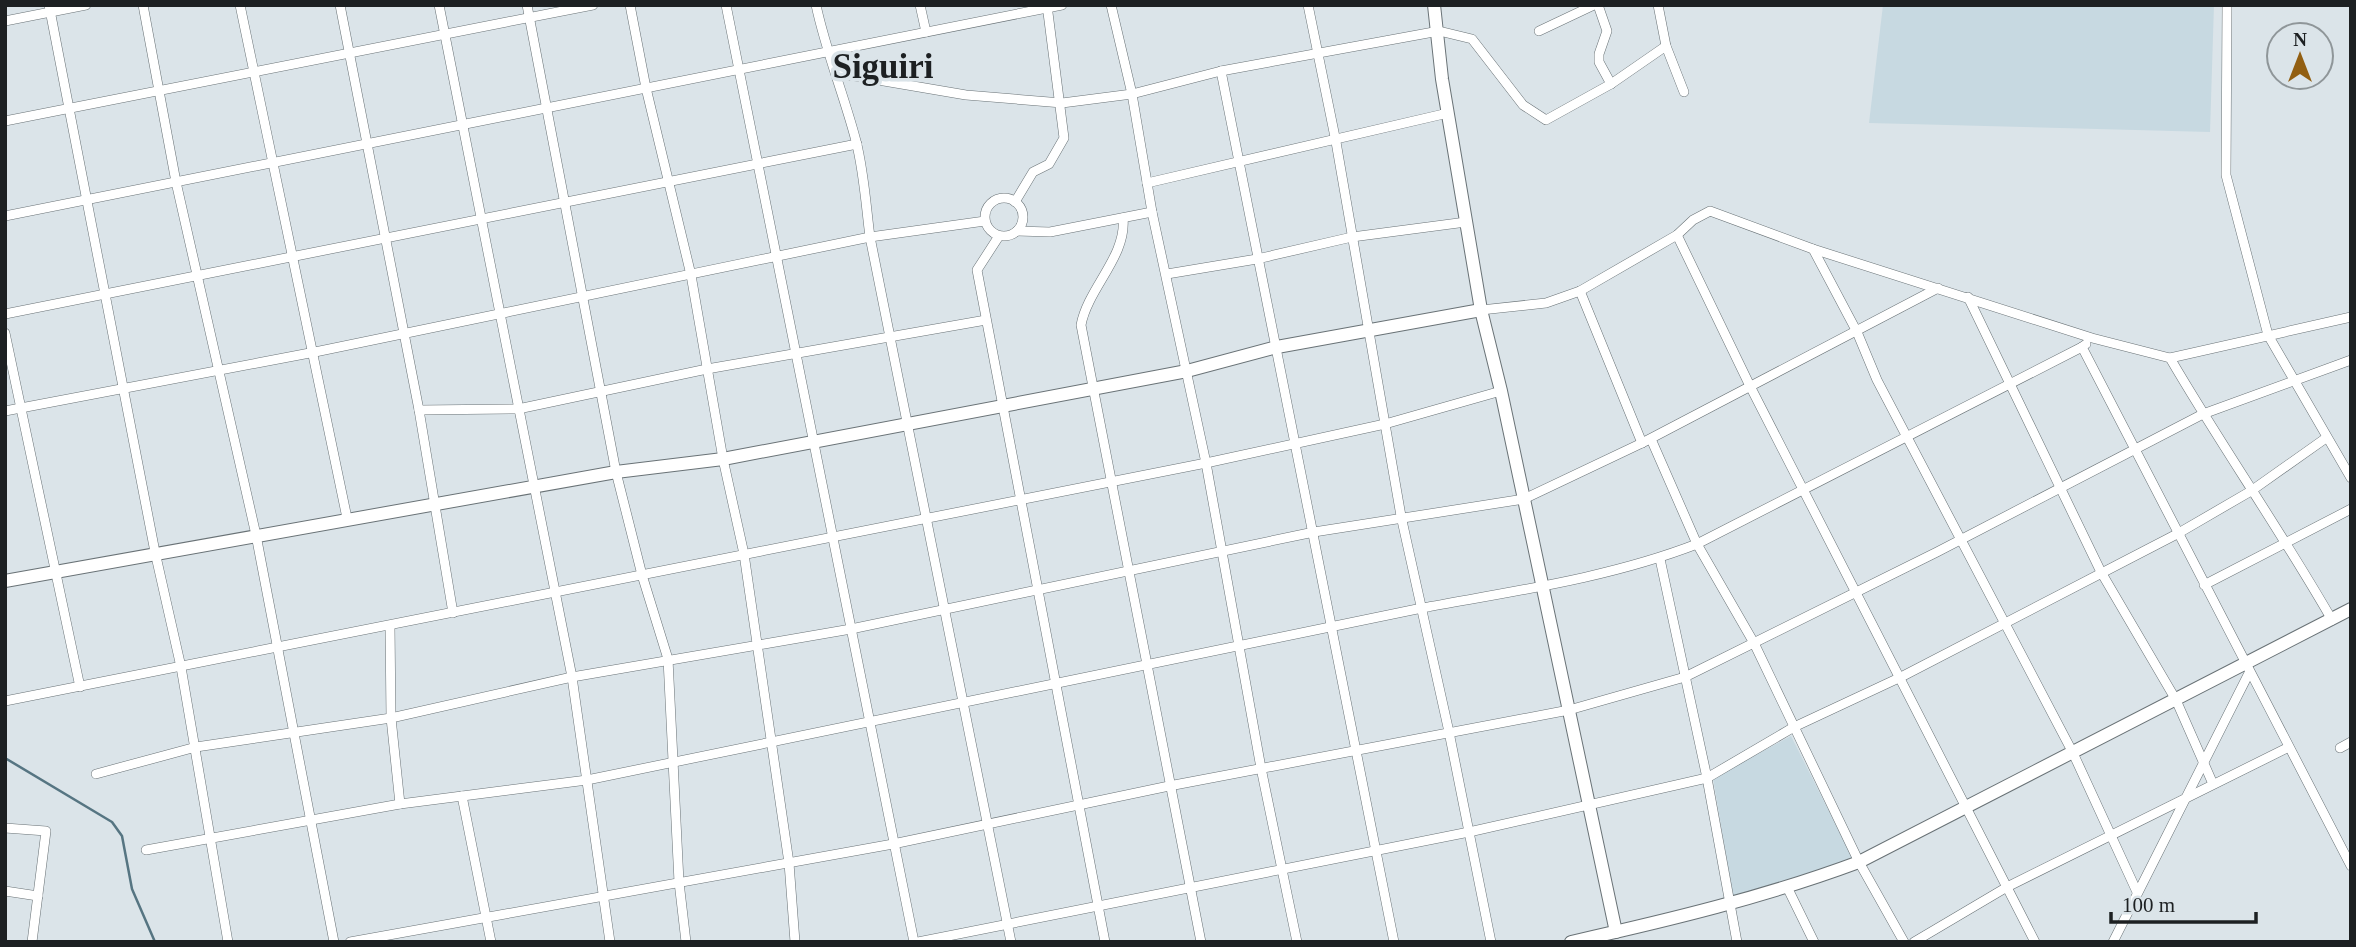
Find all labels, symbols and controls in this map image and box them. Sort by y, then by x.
north arrow [2265,21,2335,91]
text: N [2293,29,2307,50]
district label: Siguiri [832,47,934,86]
scale bar [2111,880,2256,924]
text: 100 m [2122,893,2175,917]

